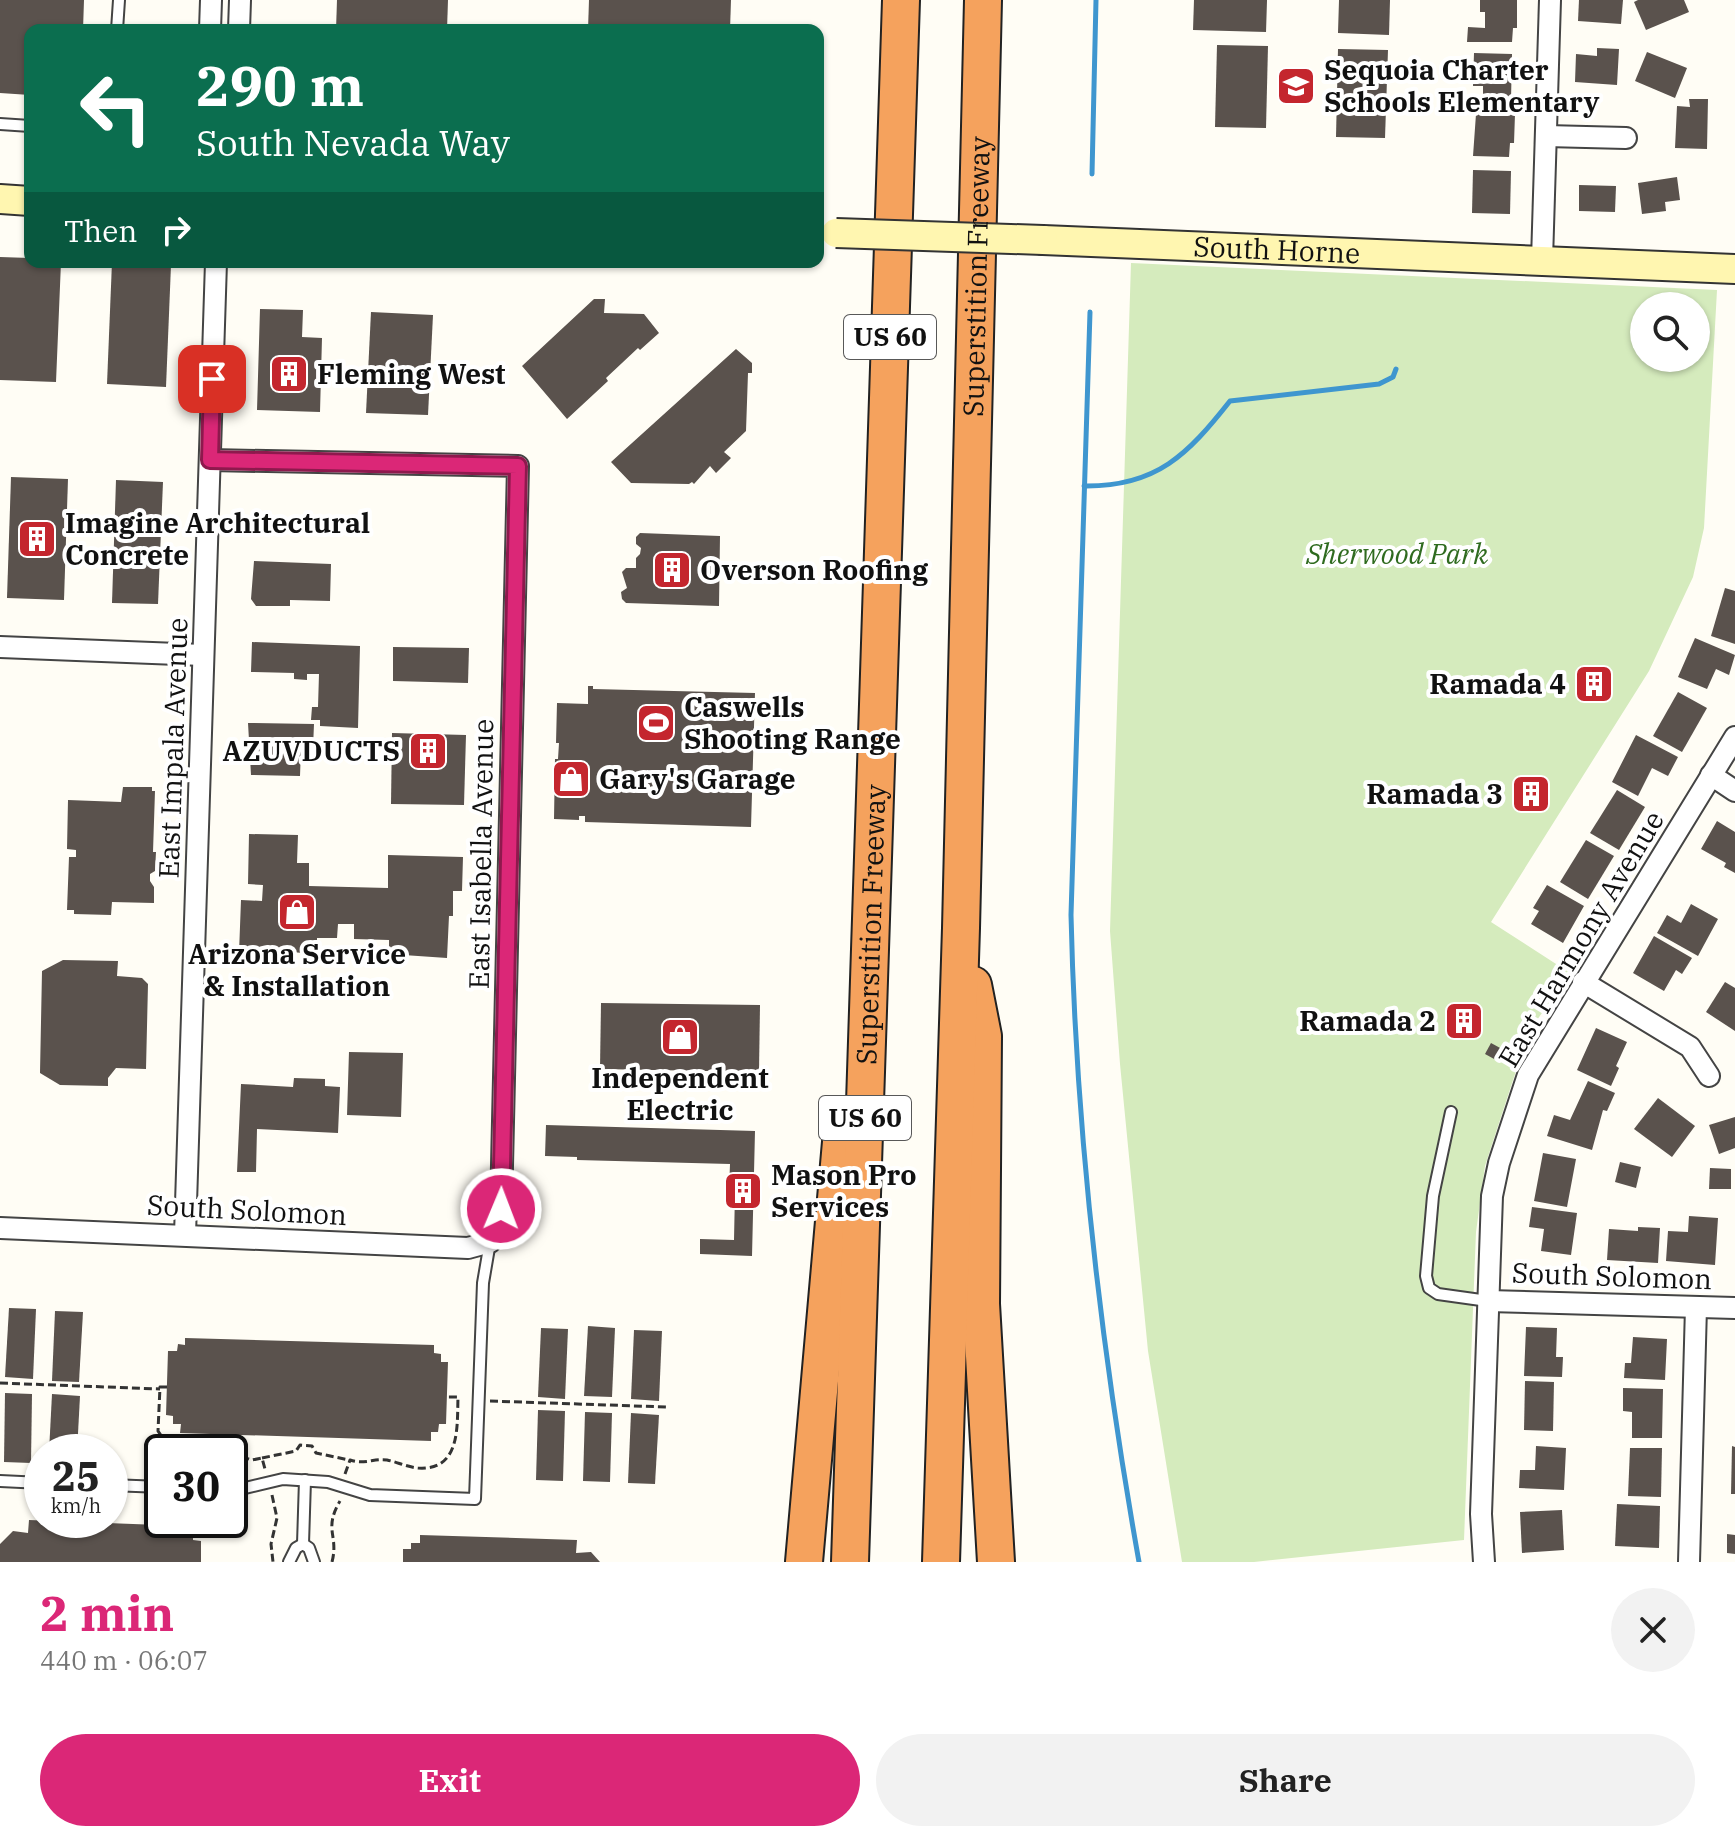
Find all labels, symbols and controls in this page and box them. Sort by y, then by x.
text: 290 m [196,49,364,121]
place label: Sequoia Charter Schools Elementary [1324,51,1600,120]
icon: left [64,56,168,160]
school or university icon: Sequoia Charter Schools Elementary [1275,65,1317,107]
text: South Nevada Way [196,119,510,166]
street label: Superstition Freeway [954,136,998,417]
icon: right [154,208,198,252]
text: Then [64,211,138,250]
street label: South Horne [1193,227,1361,271]
map controls [1630,292,1710,372]
button: search [1630,292,1710,372]
road number: US 60 [844,315,936,359]
pin [178,345,246,413]
building icon: Fleming West [268,353,310,395]
place label: Fleming West [317,355,506,392]
icon: arrive [190,357,234,401]
place label: Imagine Architectural Concrete [65,504,370,573]
building icon: Imagine Architectural Concrete [16,518,58,560]
park label: Sherwood Park [1305,535,1488,572]
building icon: Overson Roofing [651,549,693,591]
place label: Overson Roofing [700,551,929,588]
street label: East Impala Avenue [149,617,196,879]
building icon: Ramada 4 [1573,663,1615,705]
place label: Ramada 4 [1429,665,1566,702]
place label: Caswells Shooting Range [684,688,901,757]
sports icon: Caswells Shooting Range [635,702,677,744]
street label: East Isabella Avenue [460,718,501,990]
building icon: AZUVDUCTS [407,730,449,772]
place label: AZUVDUCTS [223,732,400,769]
shop icon: Gary's Garage [550,758,592,800]
place label: Gary's Garage [599,760,796,797]
building icon: Ramada 3 [1510,773,1552,815]
place label: Ramada 3 [1366,775,1503,812]
street label: Superstition Freeway [847,783,893,1065]
street label: East Harmony Avenue [1489,804,1672,1074]
shop icon: Arizona Service & Installation [276,891,318,933]
place label: Arizona Service & Installation [188,935,406,1004]
building icon: Ramada 2 [1443,1000,1485,1042]
place label: Ramada 2 [1299,1002,1436,1039]
shop icon: Independent Electric [659,1016,701,1058]
place label: Independent Electric [591,1059,769,1128]
road number: US 60 [819,1096,911,1140]
place label: Mason Pro Services [771,1156,917,1225]
position arrow [459,1167,543,1251]
building icon: Mason Pro Services [722,1170,764,1212]
street label: South Solomon [146,1186,348,1233]
street label: South Solomon [1511,1254,1713,1297]
speed limit sign: 30 [144,1434,248,1538]
text: 25 [52,1450,100,1502]
text: km/h [51,1492,101,1519]
text: 2 min [40,1582,174,1644]
button: close [1611,1588,1695,1672]
text: 440 m · 06:07 [40,1643,208,1677]
button: Exit [40,1734,860,1826]
button: Share [876,1734,1695,1826]

